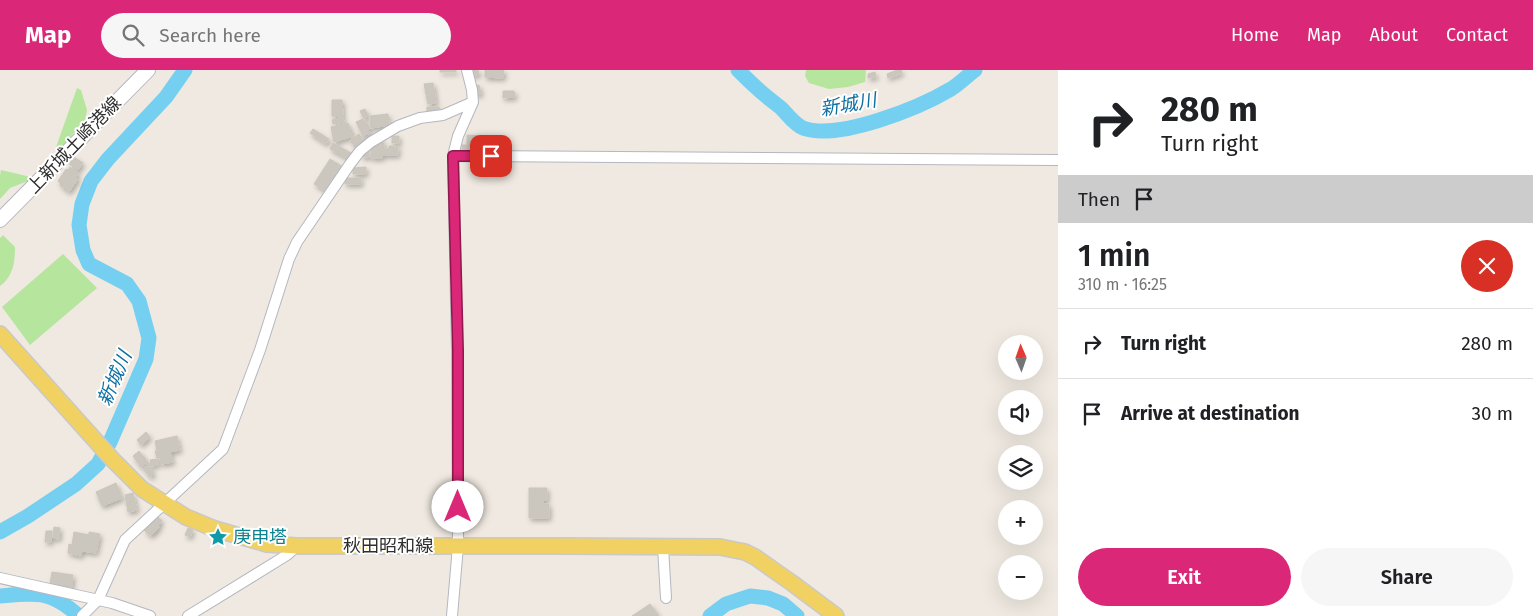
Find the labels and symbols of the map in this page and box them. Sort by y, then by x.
water label: 新城川 [818,88,880,121]
street label: 上新城土崎港線 [22,92,126,198]
pin [470,135,512,177]
north arrow [998,335,1042,380]
water label: 新城川 [93,346,137,409]
position arrow [431,480,483,532]
place icon: 庚申塔 [207,526,229,548]
place label: 庚申塔 [233,526,287,548]
street label: 秋田昭和線 [343,535,433,557]

